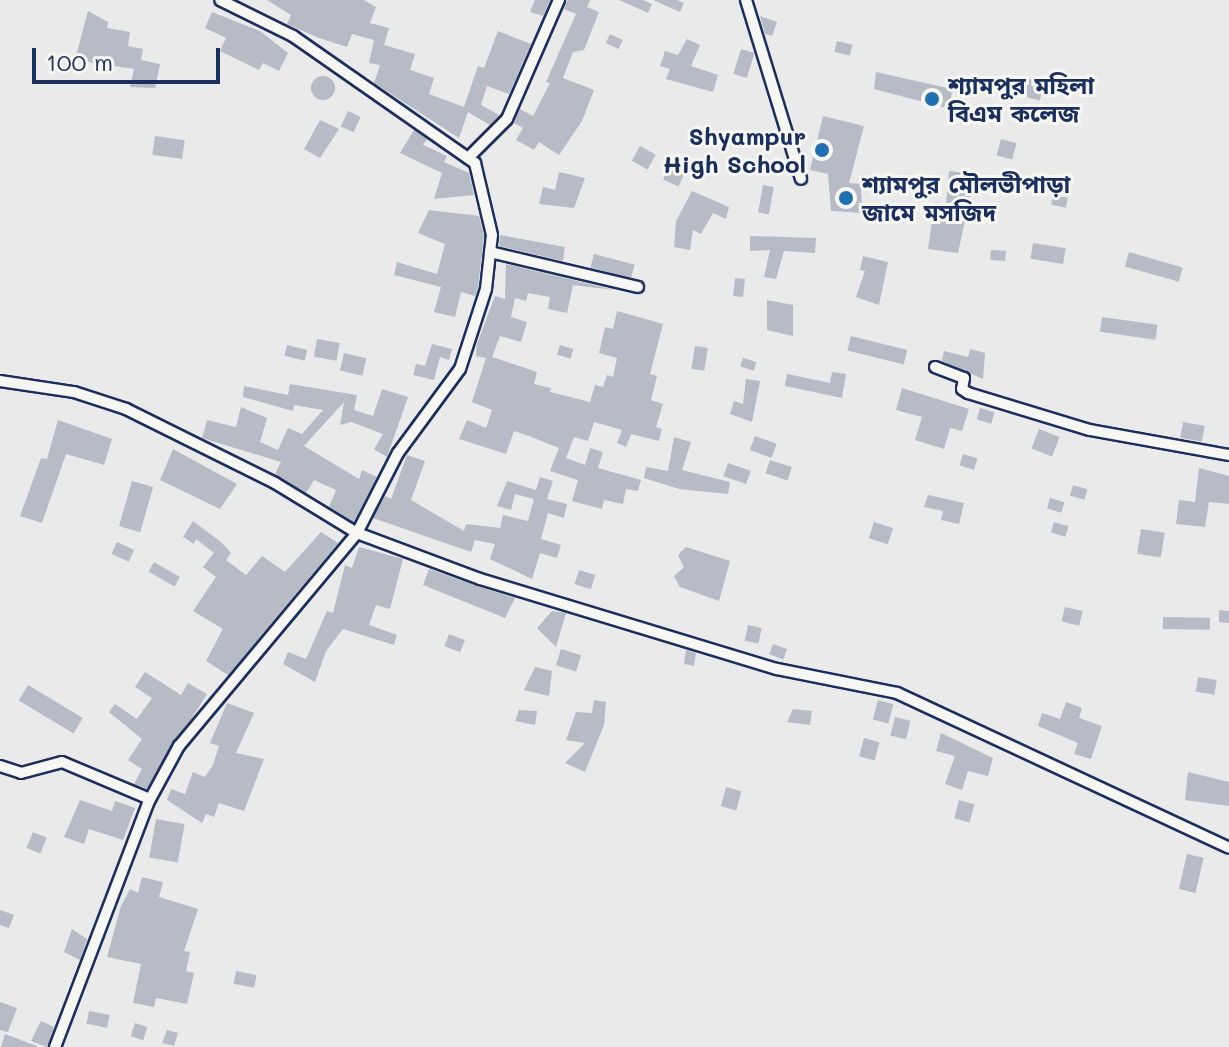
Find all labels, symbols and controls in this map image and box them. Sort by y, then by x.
scale bar [36,32,224,82]
text: 100 m [46,46,113,77]
place label: শ্যামপুর মহিলা বিএম কলেজ [948,71,1094,127]
marker: শ্যামপুর মহিলা বিএম কলেজ [923,90,941,108]
place label: Shyampur High School [663,122,806,178]
marker: Shyampur High School [813,141,831,159]
place label: শ্যামপুর মৌলভীপাড়া জামে মসজিদ [862,170,1070,226]
marker: শ্যামপুর মৌলভীপাড়া জামে মসজিদ [837,189,855,207]

